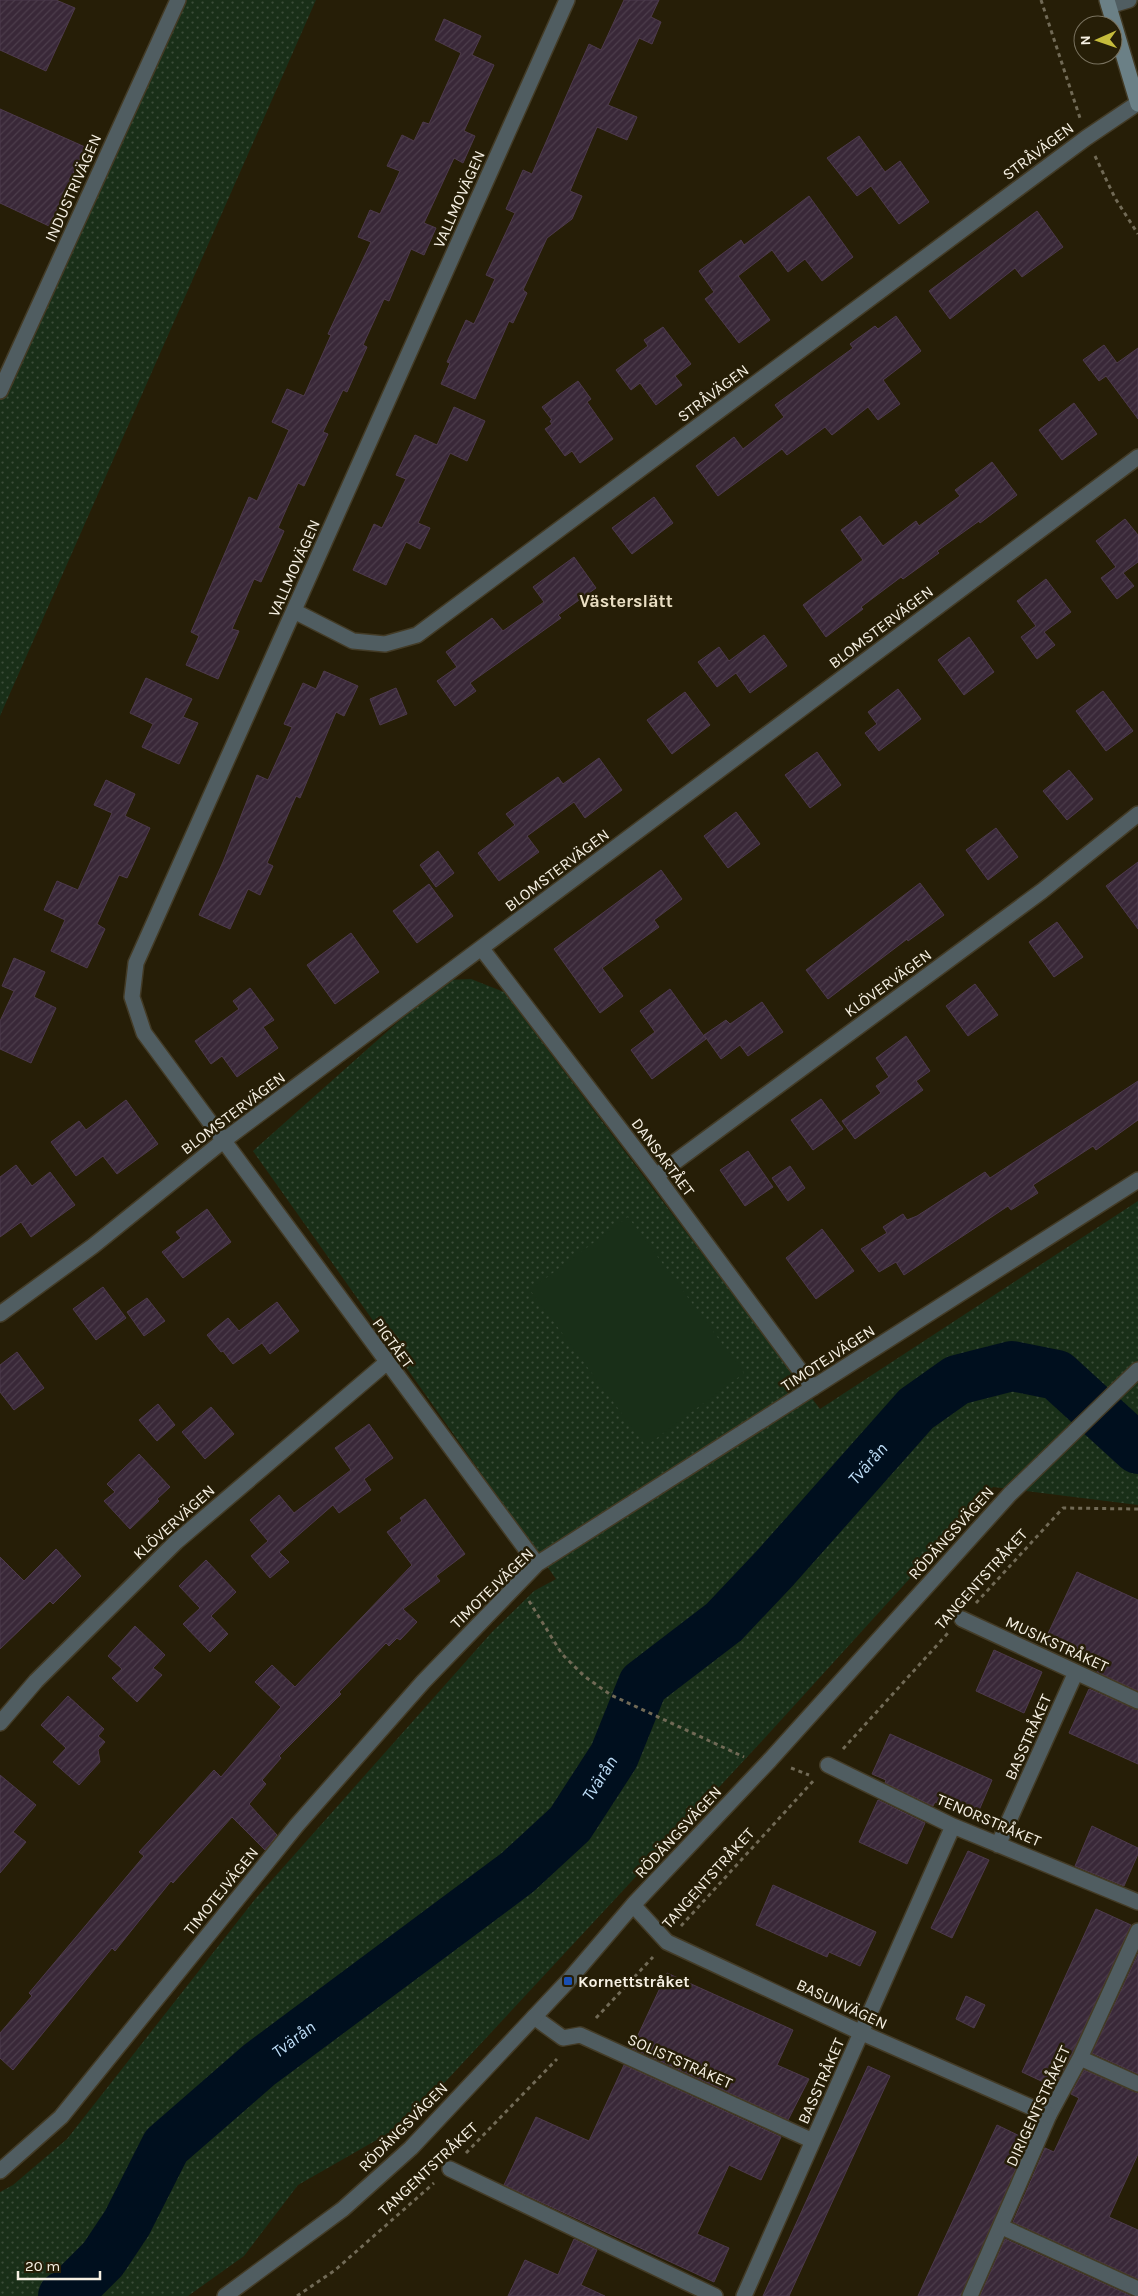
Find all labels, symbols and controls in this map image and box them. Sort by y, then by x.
north arrow [1073,15,1123,65]
text: N [1077,35,1094,46]
street label: STRÅVÄGEN [999,118,1077,184]
street label: INDUSTRIVÄGEN [41,131,105,245]
street label: VALLMOVÄGEN [429,147,489,251]
street label: STRÅVÄGEN [674,360,752,426]
street label: VALLMOVÄGEN [264,516,324,620]
street label: BLOMSTERVÄGEN [825,582,937,672]
district label: Västerslätt [579,590,673,612]
street label: BLOMSTERVÄGEN [501,825,613,915]
street label: KLÖVERVÄGEN [841,945,935,1021]
street label: BLOMSTERVÄGEN [177,1068,289,1158]
street label: DANSARTÅET [627,1114,699,1200]
street label: PIGTÅET [369,1314,417,1372]
street label: TIMOTEJVÄGEN [778,1321,878,1395]
water label: Tvärån [843,1438,892,1489]
street label: KLÖVERVÄGEN [129,1480,219,1564]
street label: RÖDÄNGSVÄGEN [904,1483,998,1583]
street label: TANGENTSTRÅKET [931,1525,1031,1633]
street label: TIMOTEJVÄGEN [447,1544,537,1632]
street label: MUSIKSTRÅKET [1003,1612,1111,1676]
street label: BASSTRÅKET [1001,1691,1055,1783]
water label: Tvärån [577,1752,622,1805]
street label: RÖDÄNGSVÄGEN [631,1782,725,1882]
street label: TENORSTRÅKET [934,1789,1044,1851]
street label: TANGENTSTRÅKET [658,1824,758,1932]
street label: TIMOTEJVÄGEN [180,1843,262,1939]
place label: Kornettstråket [578,1972,690,1991]
marker: Kornettstråket [562,1975,574,1987]
street label: BASUNVÄGEN [794,1975,890,2033]
water label: Tvärån [267,2016,320,2063]
street label: SOLISTSTRÅKET [625,2029,735,2093]
street label: BASSTRÅKET [794,2035,848,2127]
street label: DIRIGENTSTRÅKET [1002,2043,1074,2169]
street label: RÖDÄNGSVÄGEN [354,2078,452,2176]
street label: TANGENTSTRÅKET [374,2118,482,2220]
scale bar [18,2248,100,2280]
text: 20 m [25,2257,60,2275]

